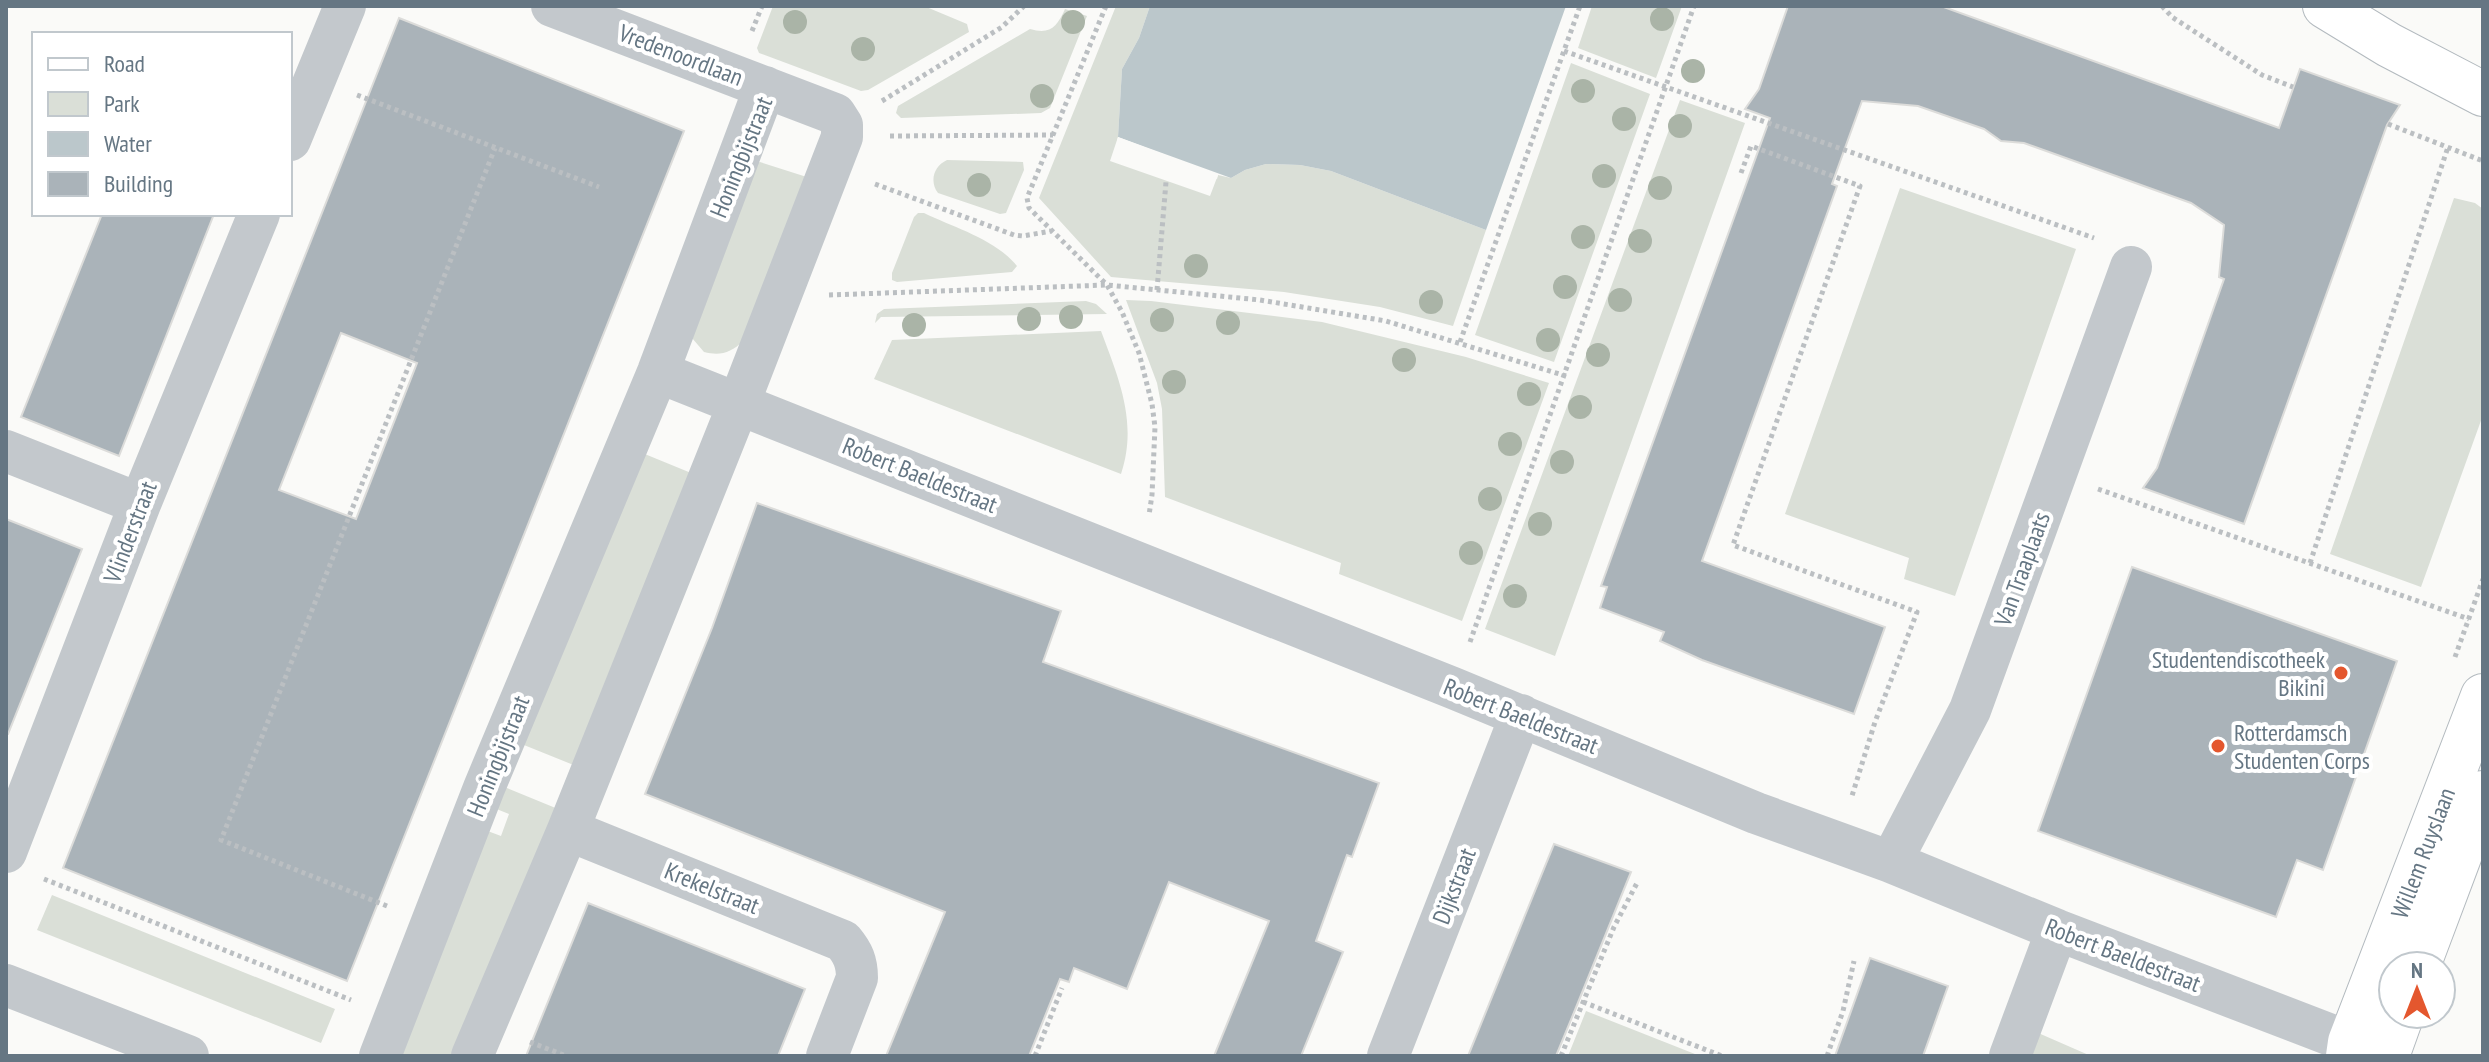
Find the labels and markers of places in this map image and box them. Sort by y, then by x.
place label: Studentendiscotheek Bikini [2152,644,2326,703]
marker: Studentendiscotheek Bikini [2332,664,2350,682]
place label: Rotterdamsch Studenten Corps [2234,717,2370,776]
marker: Rotterdamsch Studenten Corps [2209,737,2227,755]

